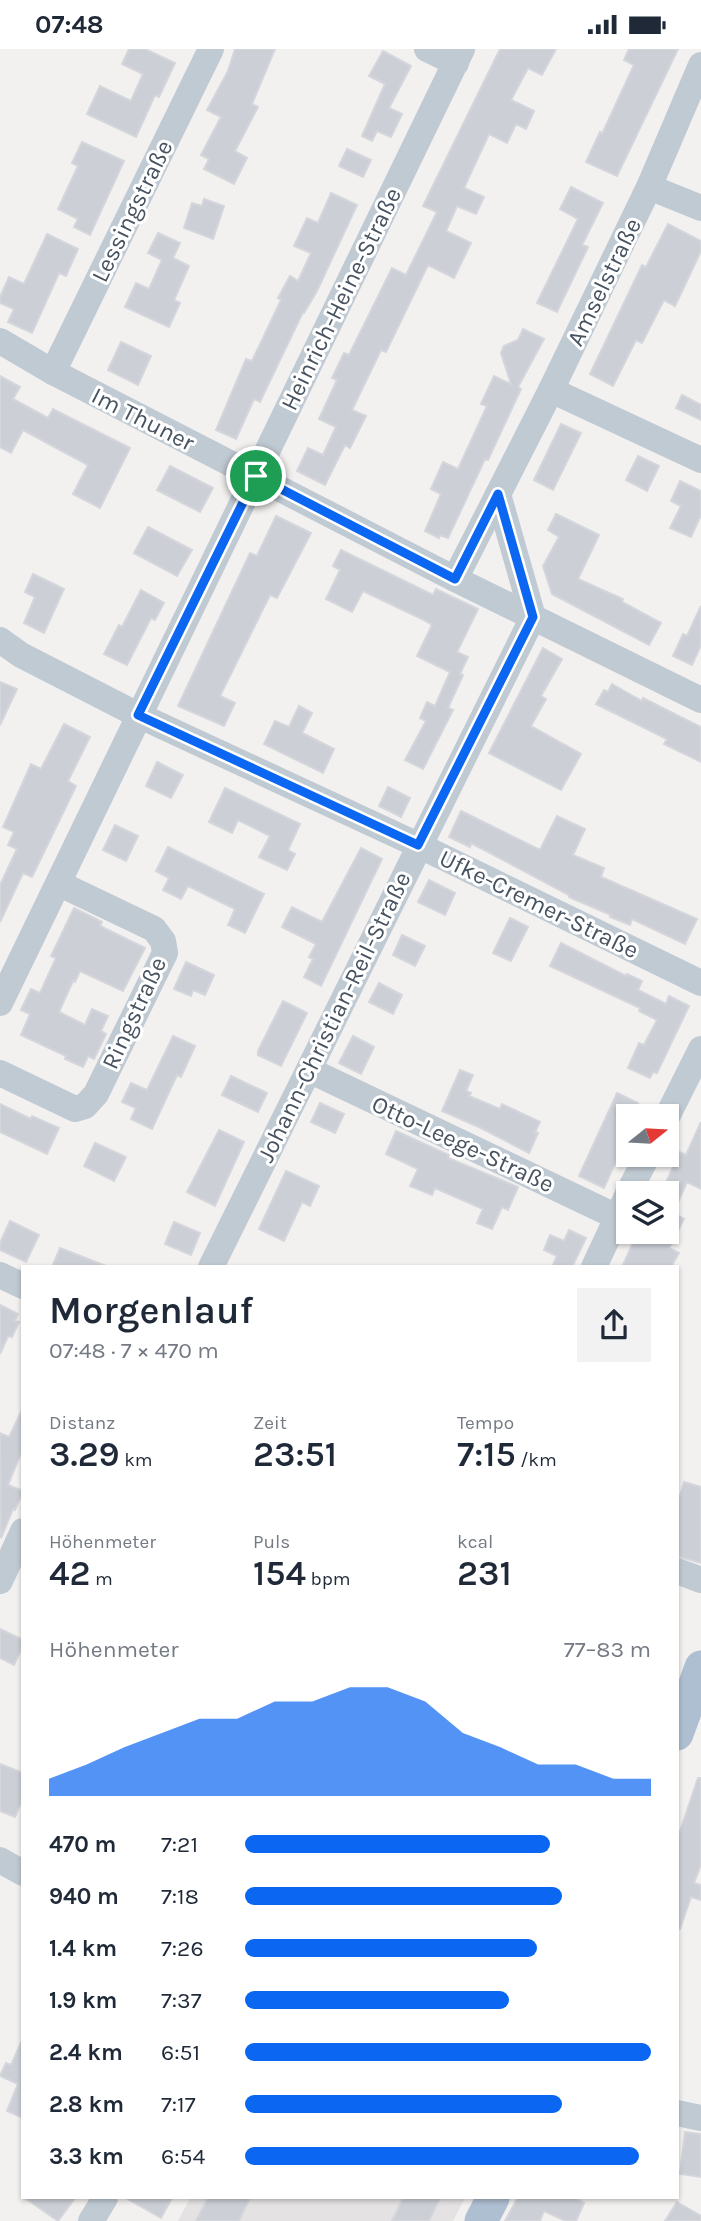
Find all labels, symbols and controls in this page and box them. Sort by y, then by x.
text: 07:48 [35,9,104,40]
street label: Lessingstraße [86,135,178,287]
street label: Heinrich-Heine-Straße [275,183,407,415]
street label: Amselstraße [561,214,647,350]
street label: Im Thuner [87,381,199,457]
pin [226,446,286,506]
icon: arrive [237,457,275,495]
street label: Ufke-Cremer-Straße [435,844,643,964]
street label: Johann-Christian-Reil-Straße [251,867,417,1167]
street label: Ringstraße [96,952,172,1074]
street label: Otto-Leege-Straße [368,1090,558,1198]
north arrow [616,1104,679,1167]
map controls [616,1104,679,1244]
button: layers [616,1181,679,1244]
text: Morgenlauf [49,1288,253,1333]
button: share [577,1288,651,1362]
text: 07:48 · 7 × 470 m [49,1337,219,1364]
text: Distanz [49,1412,115,1434]
text: Zeit [253,1412,287,1434]
text: Tempo [457,1412,514,1434]
text: 3.29 [49,1434,120,1475]
text: 23:51 [253,1434,337,1475]
text: 7:15 [457,1434,516,1475]
text: km [120,1449,153,1471]
text: /km [516,1449,557,1471]
text: Höhenmeter [49,1531,156,1553]
text: Puls [253,1531,290,1553]
text: kcal [457,1531,493,1553]
text: 42 [49,1553,90,1594]
text: 154 [253,1553,306,1594]
text: 231 [457,1553,512,1594]
text: m [90,1568,113,1590]
text: bpm [306,1568,351,1590]
text: Höhenmeter [49,1636,179,1663]
text: 77–83 m [564,1636,651,1663]
text: 470 m [49,1831,116,1858]
text: 7:21 [161,1831,198,1858]
text: 940 m [49,1883,119,1910]
text: 7:18 [161,1883,199,1910]
text: 1.4 km [49,1935,117,1962]
text: 7:26 [161,1935,204,1962]
text: 1.9 km [49,1987,117,2014]
text: 7:37 [161,1987,201,2014]
text: 2.4 km [49,2039,123,2066]
text: 6:51 [161,2039,200,2066]
text: 2.8 km [49,2091,124,2118]
text: 7:17 [161,2091,196,2118]
text: 3.3 km [49,2143,124,2170]
text: 6:54 [161,2143,205,2170]

